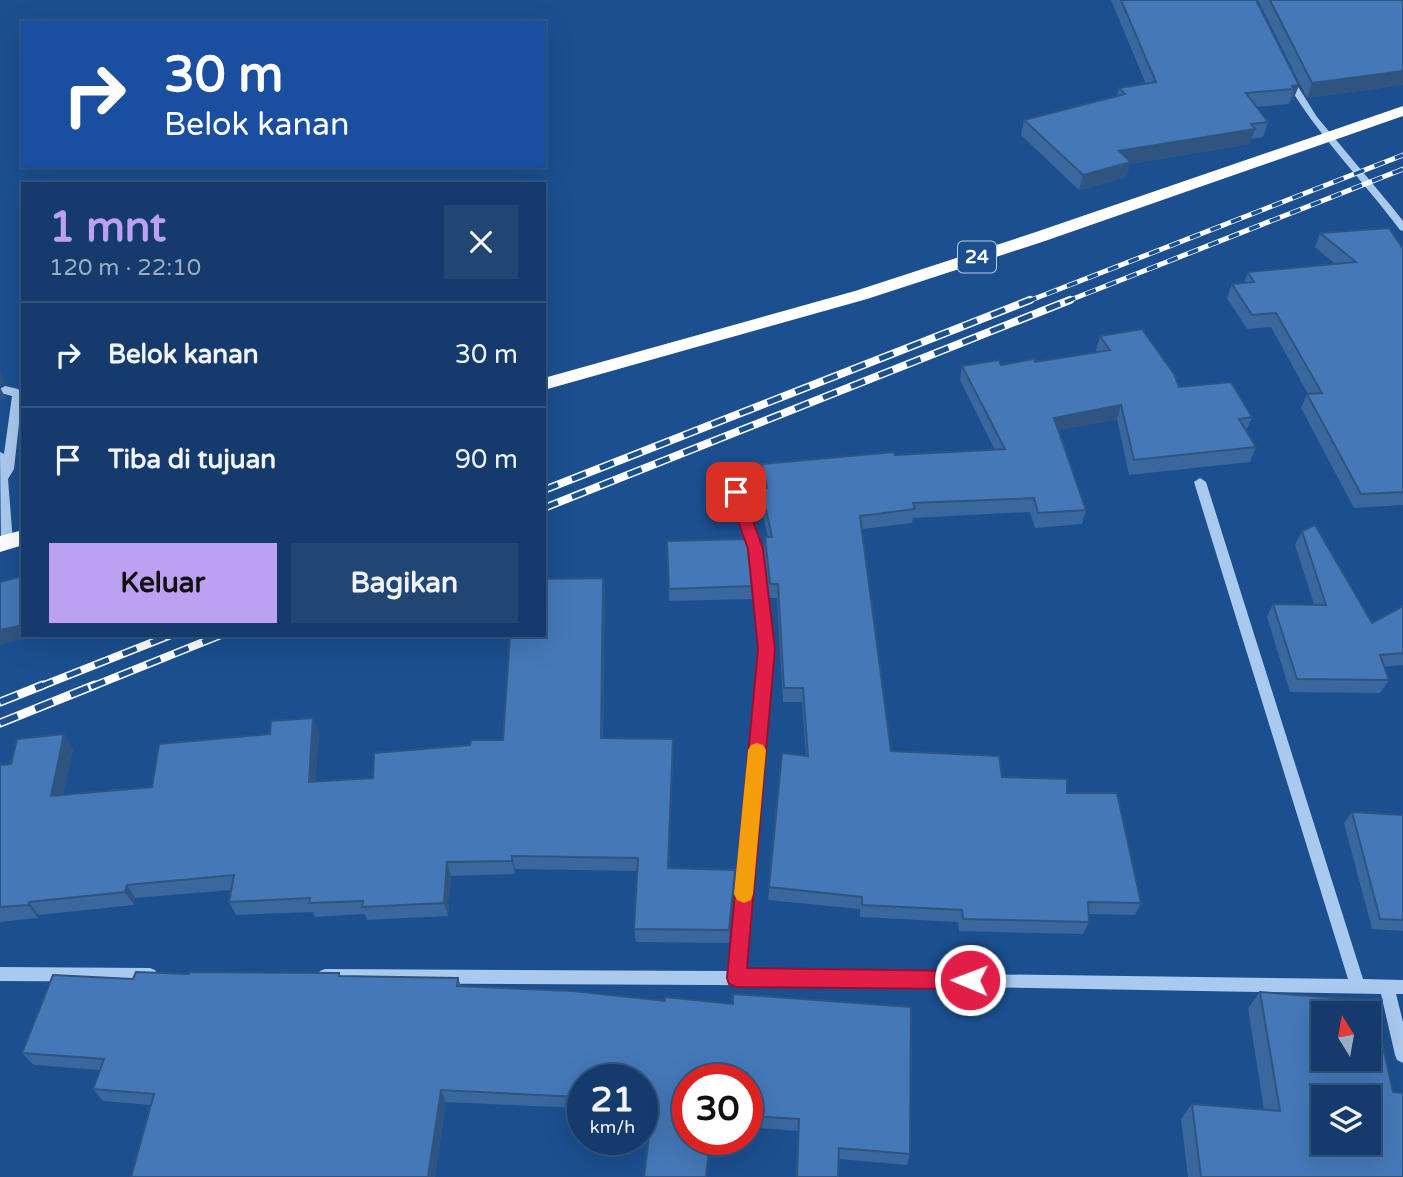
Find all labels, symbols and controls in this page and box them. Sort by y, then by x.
text: 30 m [164,46,283,105]
icon: right [49,49,140,140]
text: Belok kanan [164,106,349,144]
text: 1 mnt [49,202,166,253]
button: close [444,205,518,279]
road number: 24 [958,242,996,272]
text: 120 m · 22:10 [49,254,201,282]
icon: right [49,336,87,374]
text: Belok kanan [108,339,259,370]
text: 30 m [455,339,518,370]
icon: arrive [49,441,87,479]
text: Tiba di tujuan [108,444,276,475]
text: 90 m [455,444,518,475]
pin [706,462,766,522]
icon: arrive [717,473,755,511]
button: Keluar [49,543,277,623]
button: Bagikan [291,543,518,623]
position arrow [933,943,1007,1017]
north arrow [1311,1001,1381,1071]
map controls [1311,1001,1381,1155]
speed limit sign: 30 [672,1064,763,1155]
text: 21 [591,1079,634,1121]
button: layers [1311,1085,1381,1155]
text: km/h [590,1116,635,1138]

